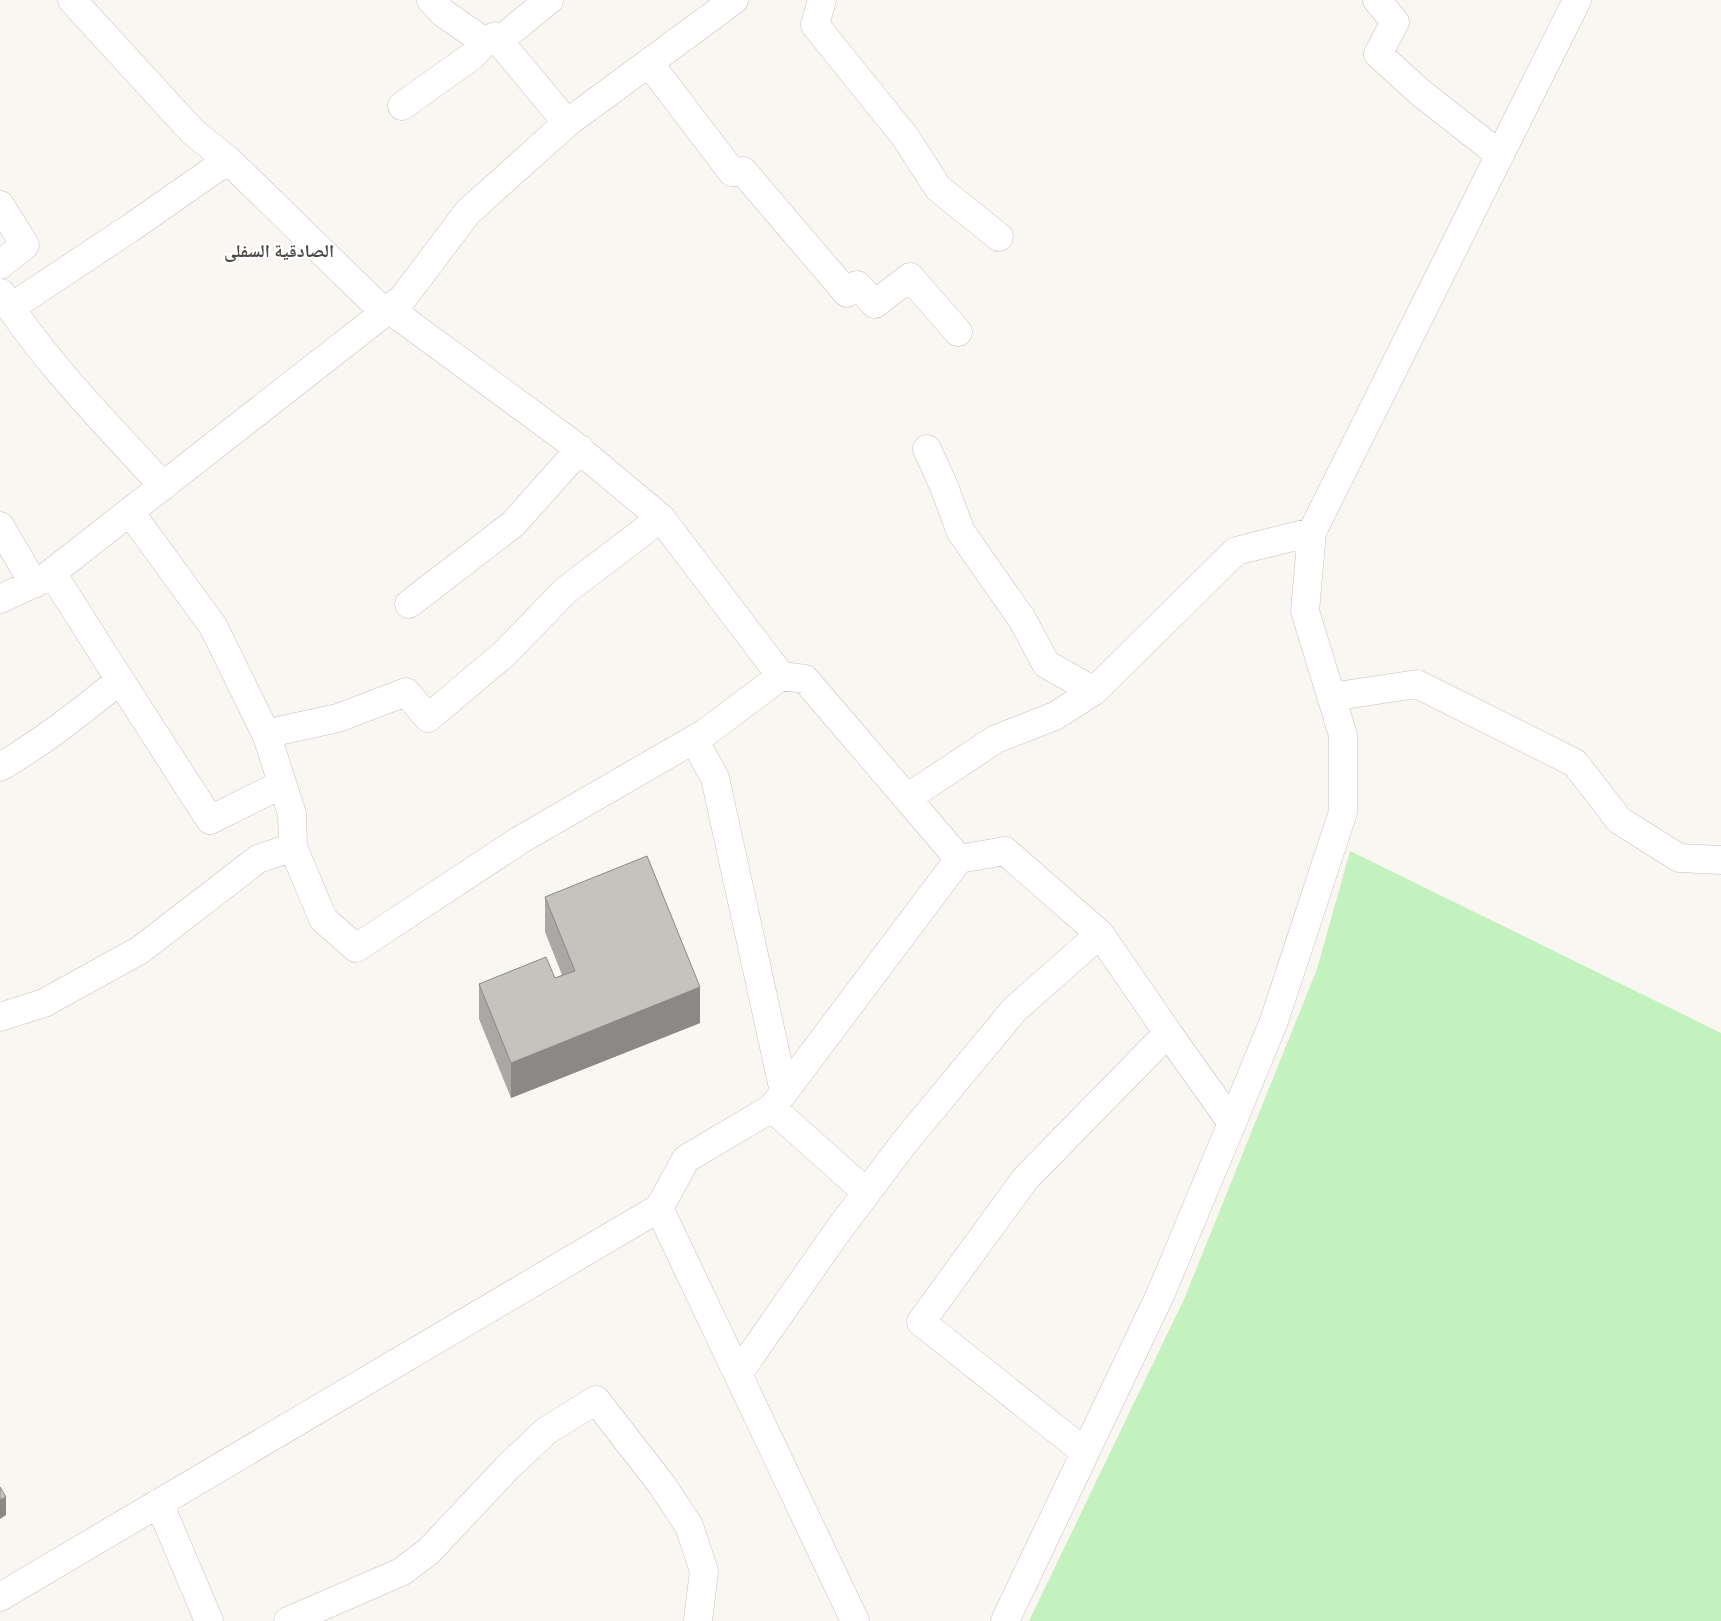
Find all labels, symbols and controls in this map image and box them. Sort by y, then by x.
district label: الصادقية السفلى [224,239,334,262]

